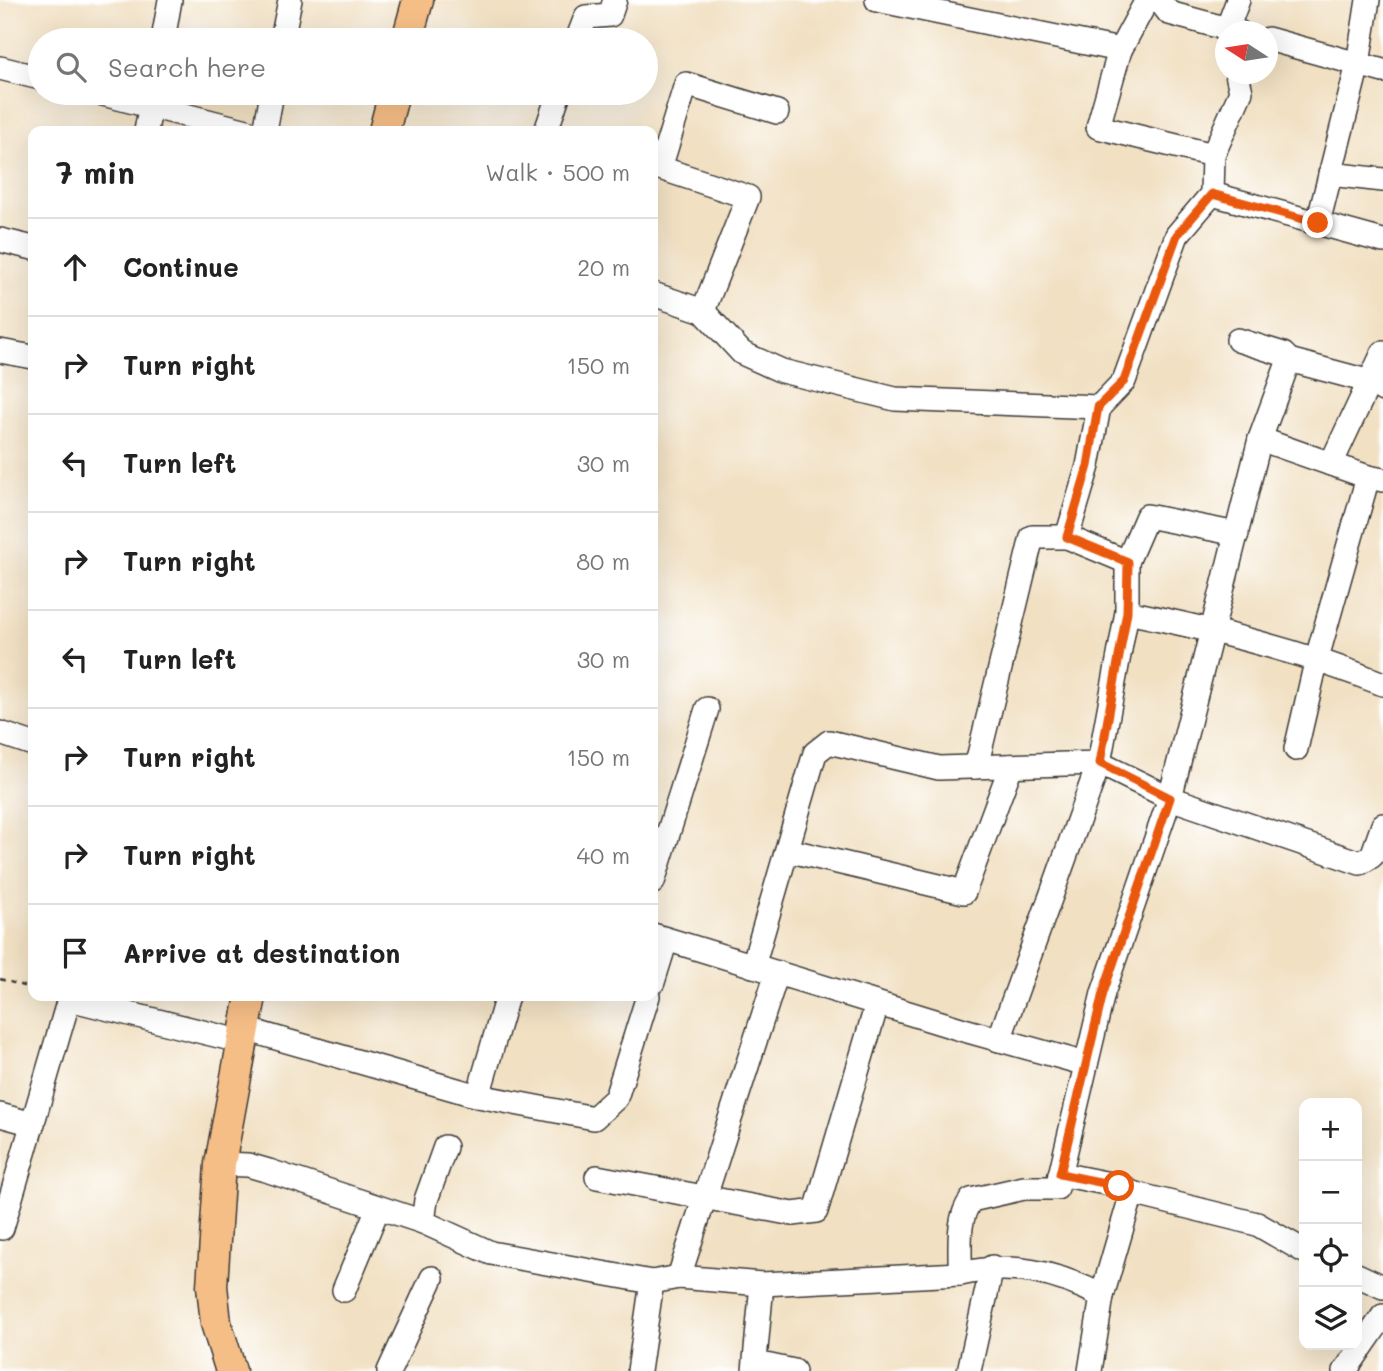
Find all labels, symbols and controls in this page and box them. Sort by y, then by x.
north arrow [1215,21,1278,84]
search box [28,28,658,105]
icon: search [52,48,90,86]
text: Search here [108,50,266,84]
text: 7 min [56,152,135,192]
text: Walk · 500 m [485,157,630,187]
route end [1302,207,1333,238]
icon: ahead [56,248,94,286]
text: Continue [123,250,239,284]
text: 20 m [577,252,630,282]
icon: right [56,346,94,384]
text: Turn right [123,348,256,382]
text: 150 m [566,350,630,380]
icon: left [56,444,94,482]
text: Turn left [123,446,236,480]
text: 30 m [577,448,630,478]
icon: right [56,542,94,580]
text: Turn right [123,544,256,578]
text: 80 m [576,546,630,576]
icon: left [56,640,94,678]
text: Turn left [123,642,236,676]
text: 30 m [577,644,630,674]
icon: right [56,738,94,776]
text: Turn right [123,740,256,774]
text: 150 m [566,742,630,772]
icon: right [56,836,94,874]
text: Turn right [123,838,256,872]
text: 40 m [577,840,630,870]
icon: arrive [56,934,94,972]
text: Arrive at destination [123,936,400,970]
map controls [1299,1098,1362,1350]
button: + [1299,1098,1362,1161]
button: − [1299,1161,1362,1224]
route start [1103,1170,1134,1201]
button: locate [1299,1224,1362,1287]
button: layers [1299,1287,1362,1350]

